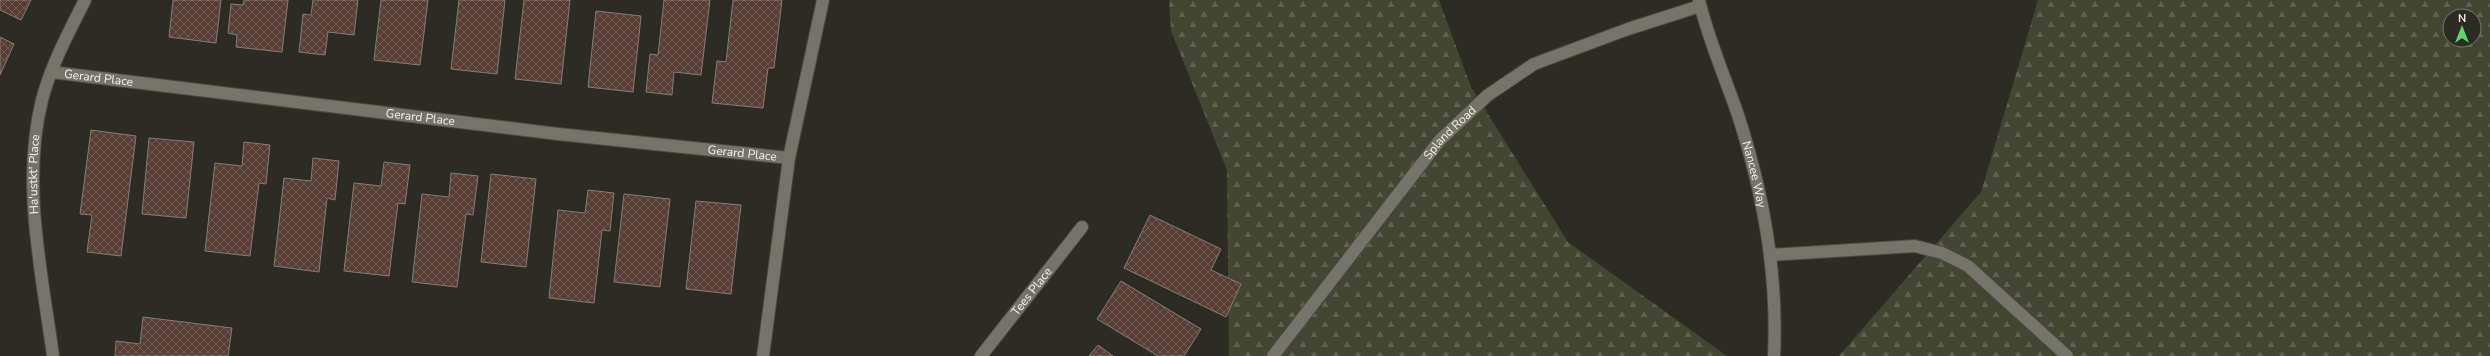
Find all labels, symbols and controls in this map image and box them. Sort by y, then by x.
north arrow [2442,8,2482,48]
text: N [2458,11,2466,26]
street label: Gerard Place [63,66,134,90]
street label: Spland Road [1420,102,1479,163]
street label: Gerard Place [385,105,456,129]
street label: Ha'ustkt' Place [25,133,44,215]
street label: Nancee Way [1738,139,1770,210]
street label: Gerard Place [707,142,778,165]
street label: Tees Place [1008,264,1056,319]

